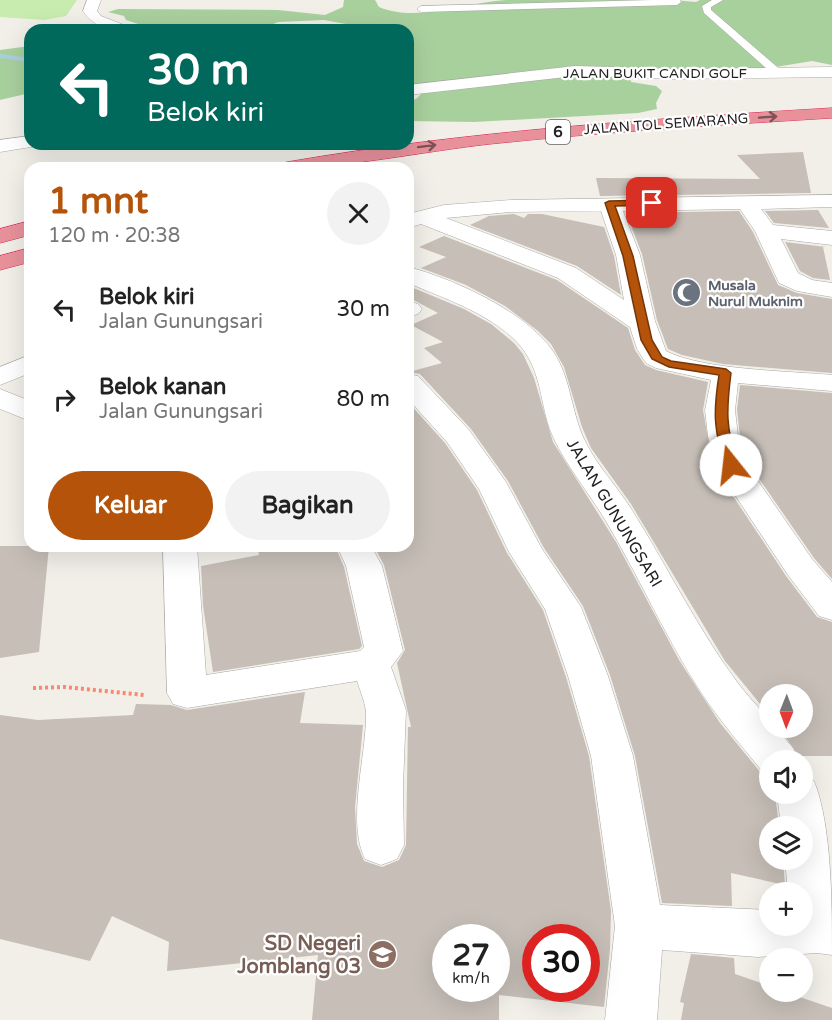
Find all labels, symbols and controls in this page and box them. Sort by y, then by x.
text: 30 m [147,45,249,96]
icon: left [48,48,126,126]
street label: JALAN BUKIT CANDI GOLF [563,65,748,82]
text: Belok kiri [147,96,264,129]
street label: JALAN TOL SEMARANG [583,110,749,138]
one-way arrow [758,111,777,122]
road number: 6 [546,120,570,144]
one-way arrow [417,141,437,152]
pin [626,177,677,228]
text: 1 mnt [48,180,148,223]
button: close [327,182,390,245]
icon: arrive [635,186,668,219]
text: 120 m · 20:38 [48,224,180,248]
mosque icon: Musala Nurul Muknim [671,277,703,309]
place label: Musala Nurul Muknim [708,277,803,310]
text: Belok kiri [99,284,195,310]
icon: left [48,293,81,326]
text: 30 m [336,296,390,322]
text: Jalan Gunungsari [99,310,263,334]
text: Belok kanan [99,374,226,400]
icon: right [48,383,81,416]
text: 80 m [336,386,390,412]
text: Jalan Gunungsari [99,400,263,424]
position arrow [699,433,763,497]
street label: JALAN GUNUNGSARI [562,435,666,591]
button: Keluar [48,471,213,540]
button: Bagikan [225,471,390,540]
north arrow [759,684,813,738]
map controls [759,684,813,1002]
button: sound [759,750,813,804]
button: layers [759,816,813,870]
button: + [759,882,813,936]
speed limit sign: 30 [522,924,600,1002]
place label: SD Negeri Jomblang 03 [236,932,361,979]
text: 27 [452,937,490,974]
school or university icon: SD Negeri Jomblang 03 [366,939,398,971]
button: − [759,948,813,1002]
text: km/h [452,969,490,987]

